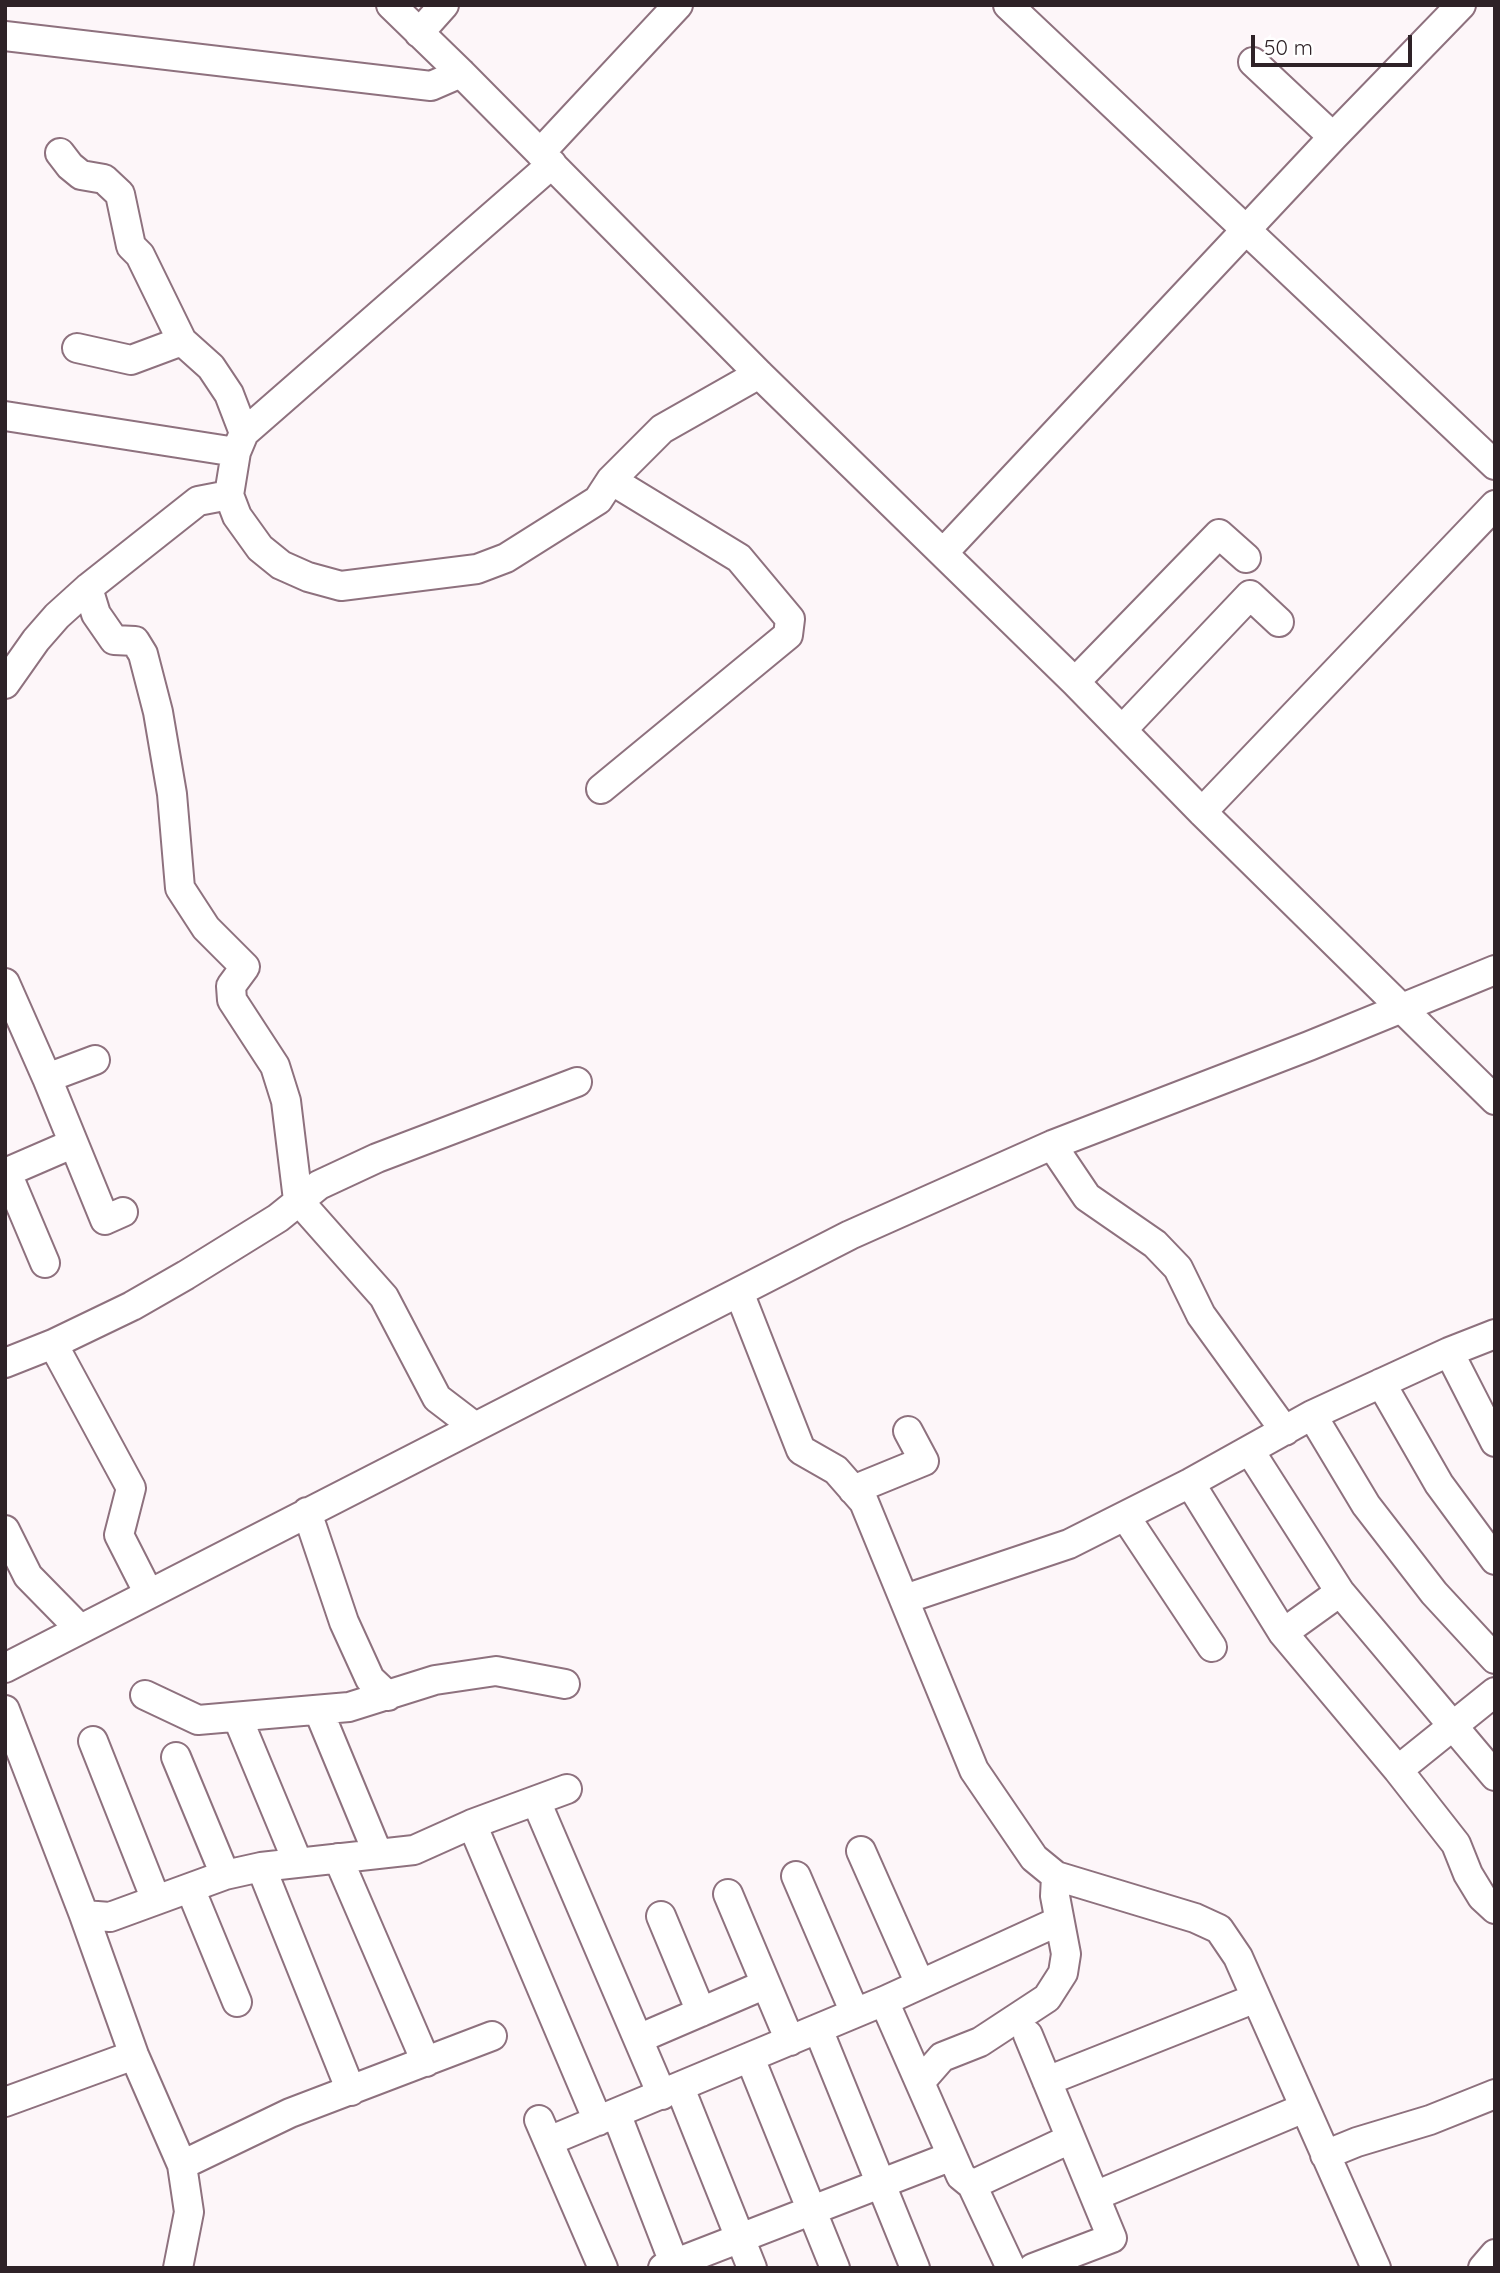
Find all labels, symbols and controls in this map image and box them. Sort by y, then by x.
scale bar [1255,21,1416,65]
text: 50 m [1264,34,1313,60]

